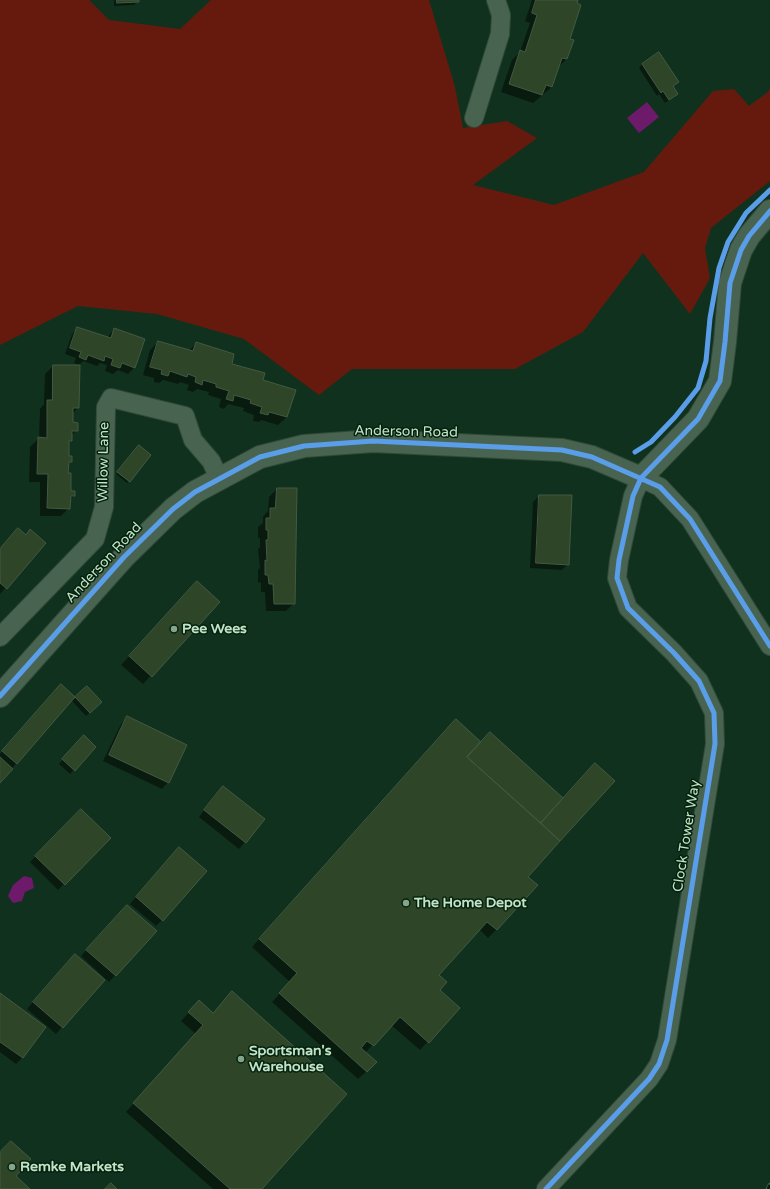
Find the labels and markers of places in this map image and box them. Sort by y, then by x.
place label: Pee Wees [182,621,247,637]
marker: Pee Wees [169,624,179,634]
place label: The Home Depot [414,895,527,911]
marker: The Home Depot [401,898,411,908]
place label: Sportsman's Warehouse [249,1043,331,1076]
marker: Sportsman's Warehouse [236,1054,246,1064]
place label: Remke Markets [20,1159,124,1175]
marker: Remke Markets [7,1162,17,1172]

